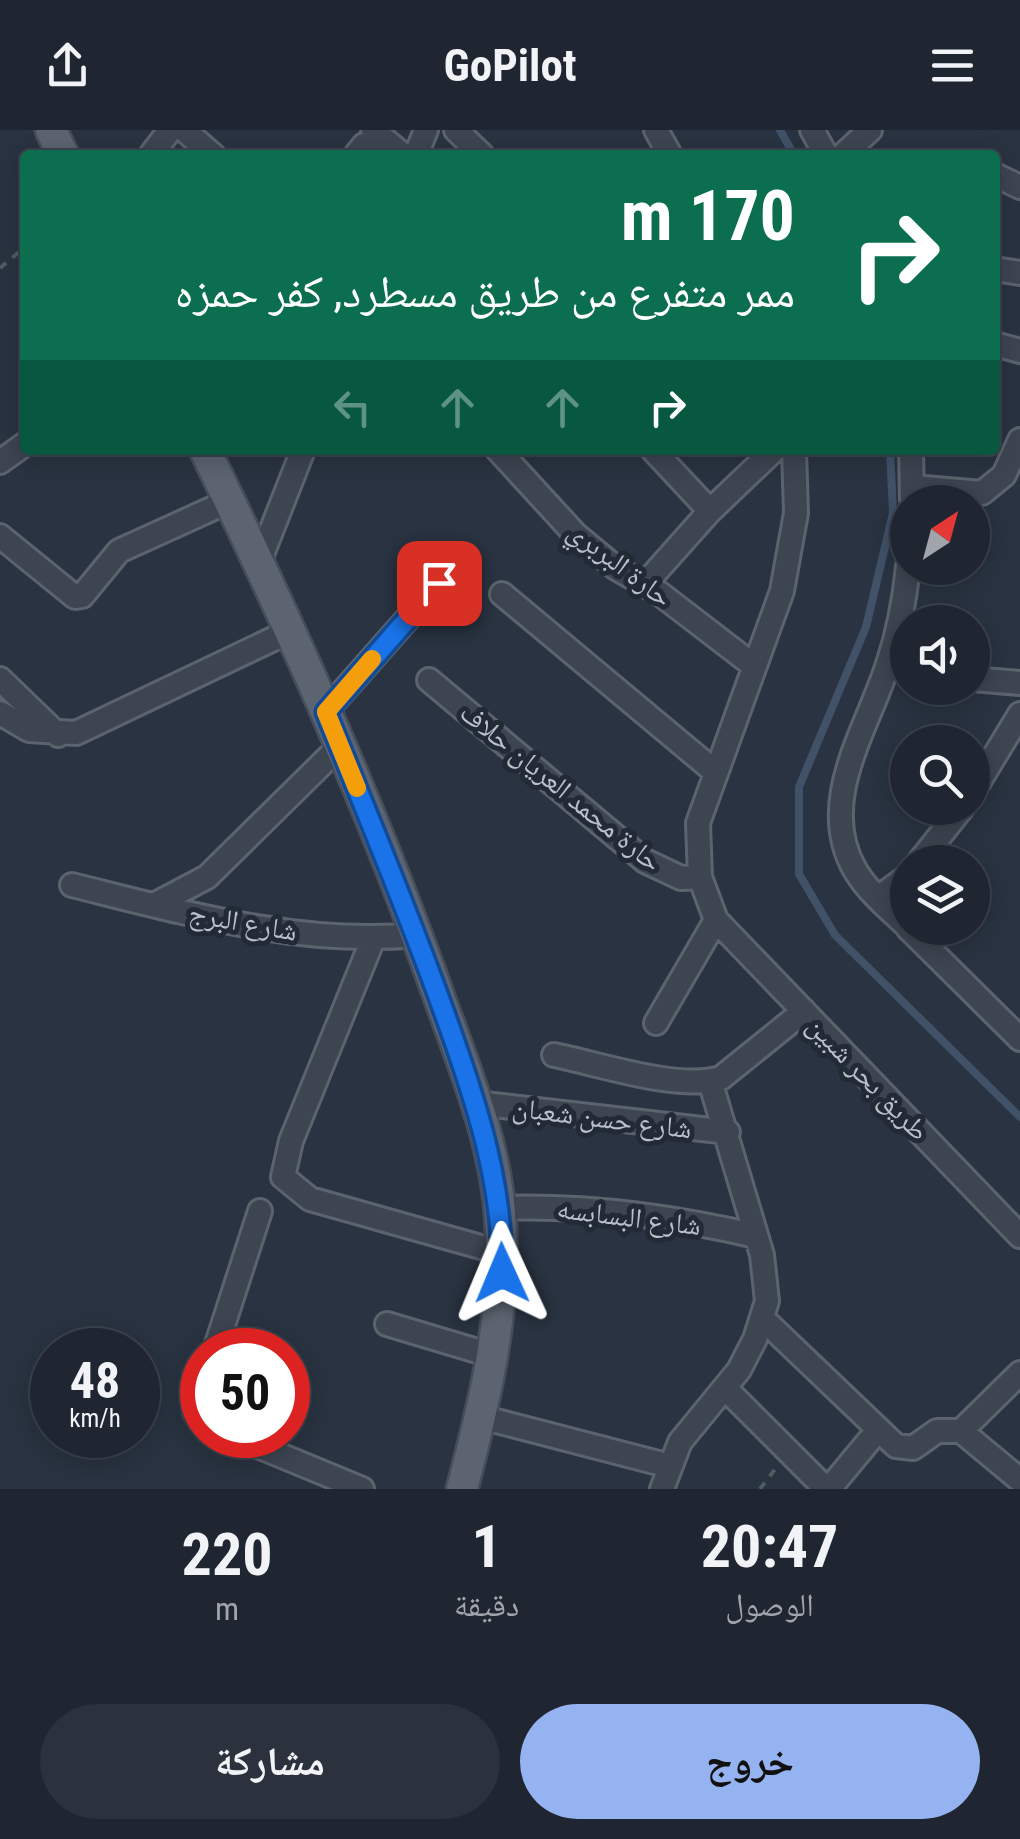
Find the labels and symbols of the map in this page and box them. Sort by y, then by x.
north arrow [890,485,990,585]
street label: حارة البربري [558,514,679,619]
pin [397,541,482,626]
street label: حارة محمد العريان حلاف [454,696,668,878]
street label: شارع البرج [186,896,300,949]
street label: طريق بحر شبين [800,1009,936,1148]
street label: شارع حسن شعبان [510,1091,694,1146]
street label: شارع البسابسه [555,1192,703,1243]
position arrow [450,1221,554,1325]
speed limit sign: 50 [180,1328,310,1458]

